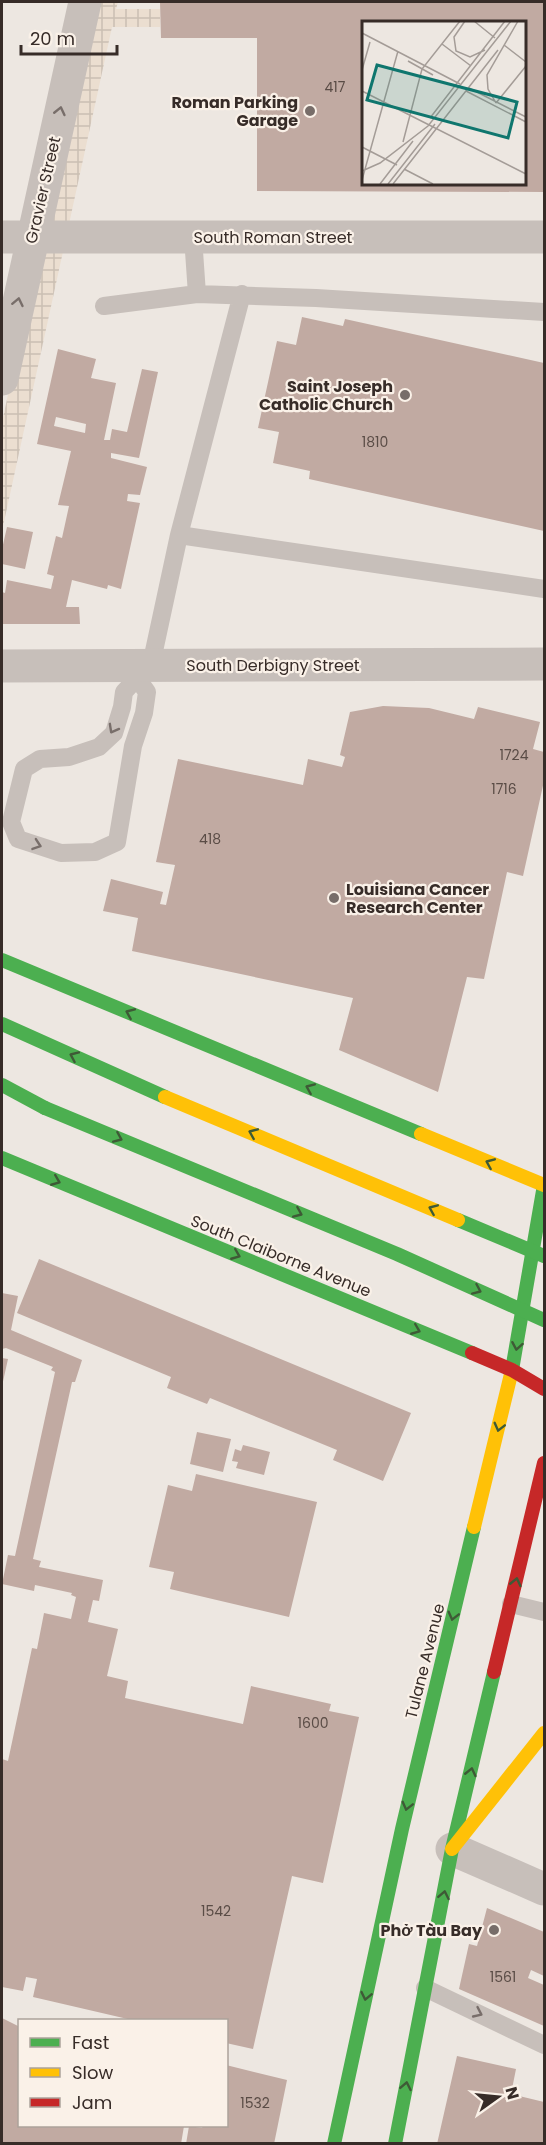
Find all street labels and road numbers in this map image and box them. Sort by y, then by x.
street label: Gravier Street [20,134,67,246]
street label: South Roman Street [194,226,353,249]
street label: South Derbigny Street [186,654,360,677]
street label: South Claiborne Avenue [187,1209,375,1303]
street label: Tulane Avenue [400,1601,450,1721]

